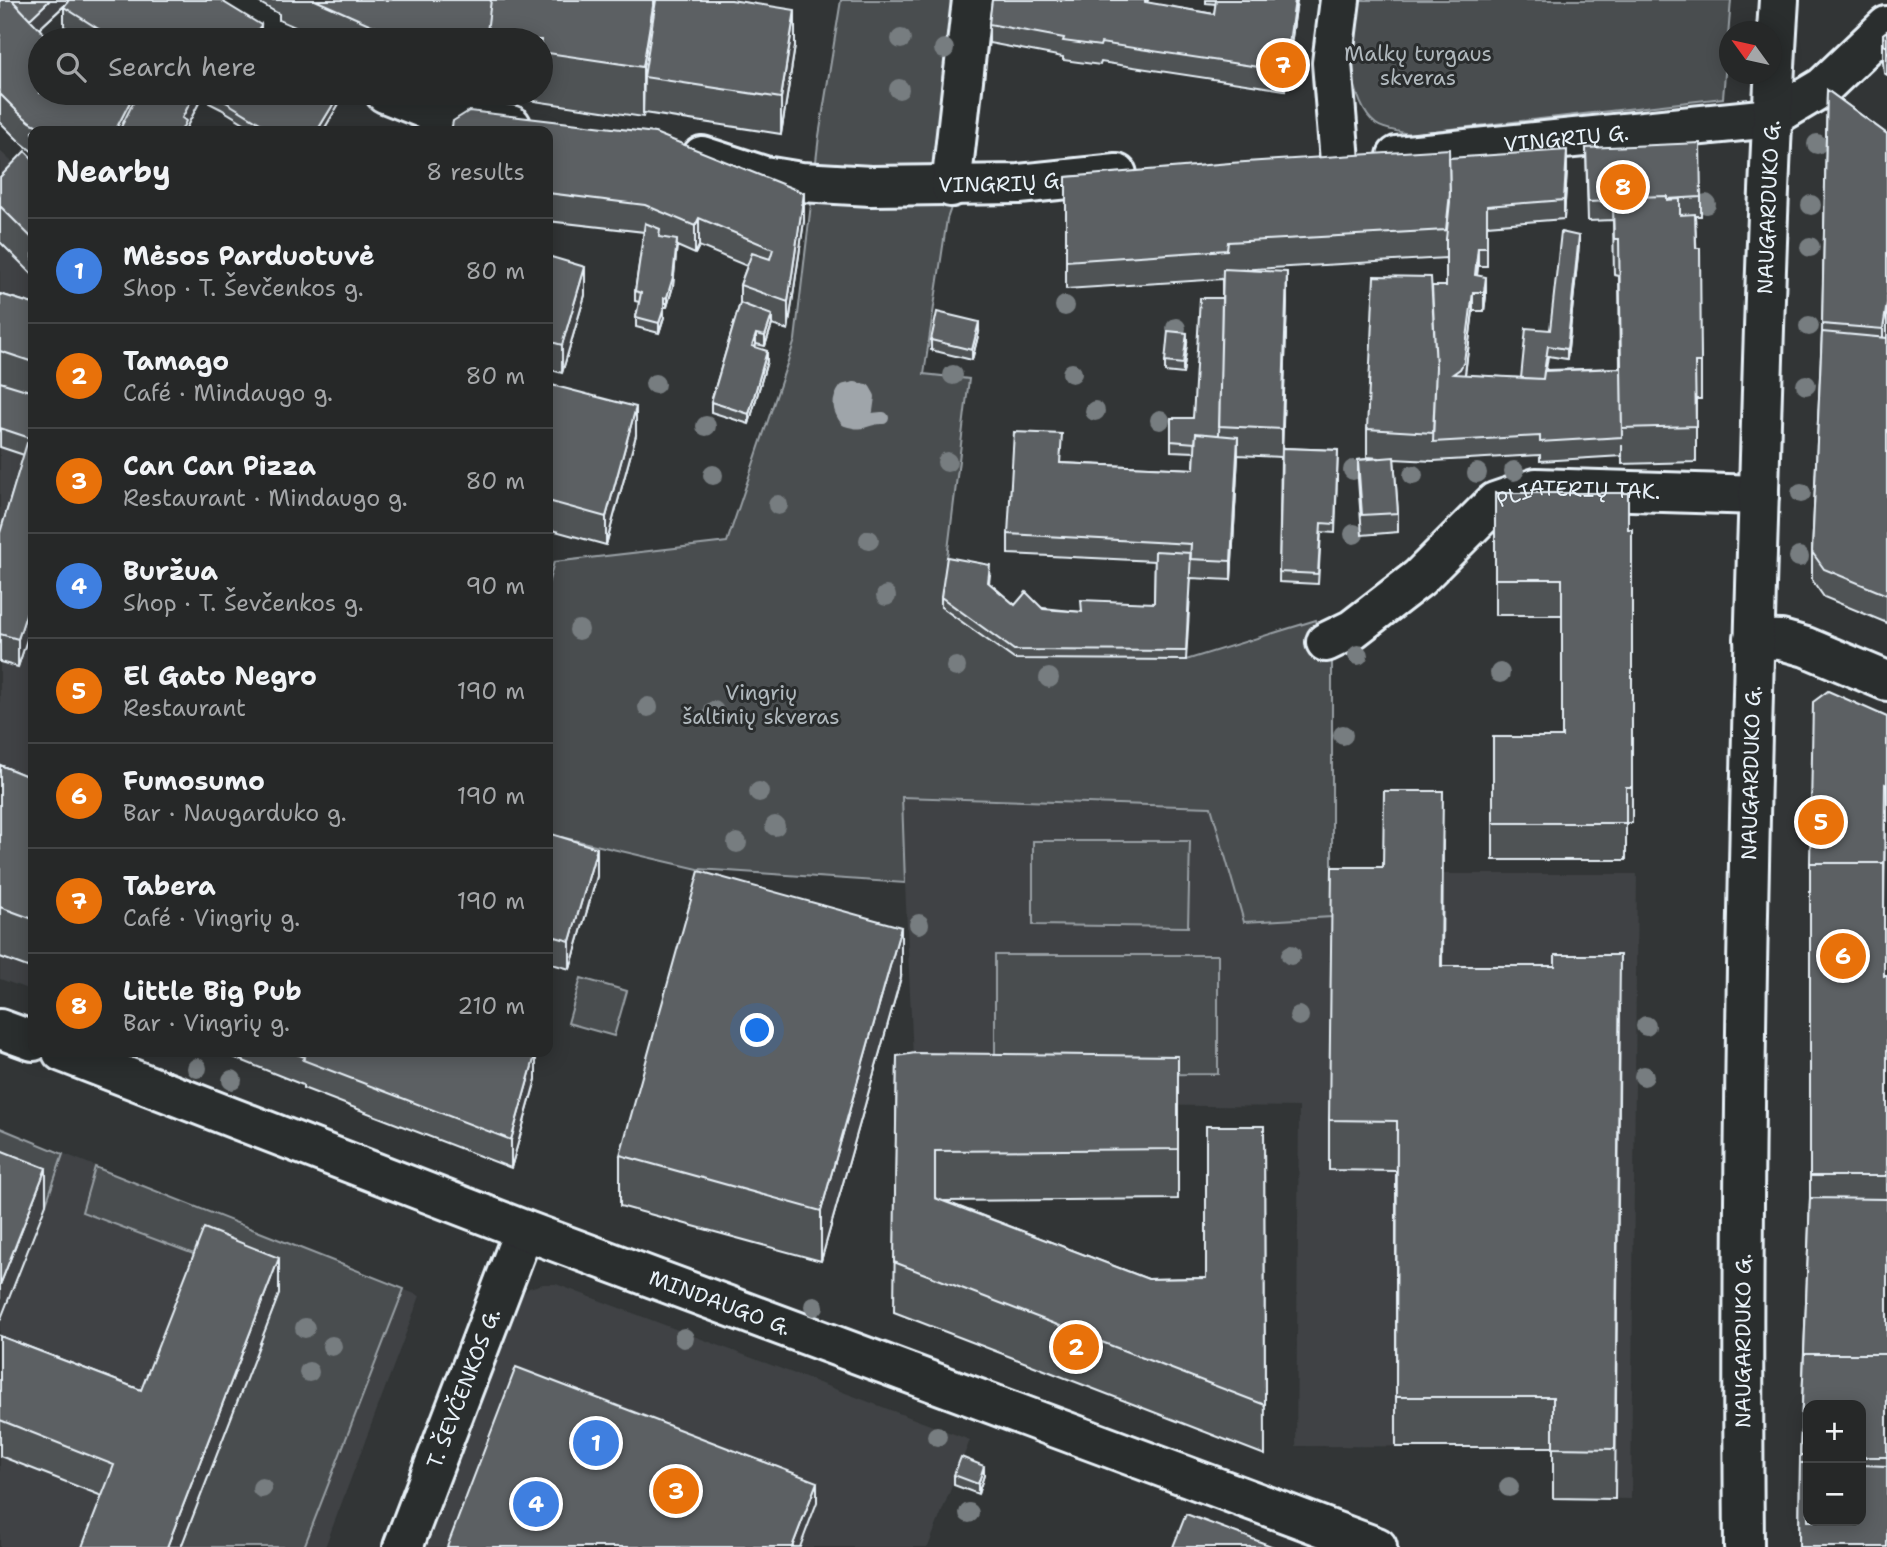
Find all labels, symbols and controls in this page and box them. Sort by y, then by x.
north arrow [1719,21,1782,84]
search box [28,28,553,105]
pin: 7 [1260,39,1306,91]
park label: Malkų turgaus skveras [1344,40,1492,92]
icon: search [52,48,90,86]
text: Search here [108,49,257,84]
street label: VINGRIŲ G. [1502,119,1630,159]
street label: NAUGARDUKO G. [1751,119,1786,295]
text: Nearby [56,151,171,192]
text: 8 results [426,157,525,187]
pin: 8 [1600,161,1646,213]
street label: VINGRIŲ G. [938,166,1065,199]
text: Mėsos Parduotuvė [123,238,375,273]
text: 1 [74,256,84,286]
text: 80 m [466,256,525,286]
text: Shop · T. Ševčenkos g. [123,273,364,303]
text: Tamago [123,343,229,378]
text: 2 [71,361,87,391]
text: 80 m [466,361,525,391]
text: Café · Mindaugo g. [123,378,333,408]
text: Can Can Pizza [123,448,316,483]
text: 3 [71,466,87,496]
text: 80 m [466,466,525,496]
street label: PLIATERIŲ TAK. [1493,474,1661,514]
text: Restaurant · Mindaugo g. [123,483,408,513]
text: Buržua [123,553,218,588]
text: 4 [71,571,87,601]
text: 90 m [465,571,525,601]
text: Shop · T. Ševčenkos g. [123,588,364,618]
text: El Gato Negro [123,658,317,693]
text: 5 [72,676,86,706]
text: 190 m [457,676,525,706]
park label: Vingrių šaltinių skveras [682,679,840,731]
street label: NAUGARDUKO G. [1735,685,1767,861]
text: Restaurant [123,693,246,723]
text: Fumosumo [123,763,265,798]
text: 6 [71,781,87,811]
text: 190 m [457,781,525,811]
pin: 5 [1798,796,1844,848]
text: Bar · Naugarduko g. [123,798,347,828]
text: Tabera [123,868,216,903]
text: 7 [71,886,87,916]
text: 190 m [457,886,525,916]
text: Café · Vingrių g. [123,903,300,933]
pin: 6 [1820,930,1866,982]
text: Little Big Pub [123,973,302,1008]
text: 8 [71,991,87,1021]
text: 210 m [457,991,525,1021]
text: Bar · Vingrių g. [123,1008,290,1038]
your location [740,1013,774,1047]
street label: NAUGARDUKO G. [1729,1254,1758,1428]
street label: MINDAUGO G. [645,1264,795,1342]
street label: T. ŠEVČENKOS G. [420,1304,507,1472]
pin: 2 [1053,1321,1099,1373]
map controls [1803,1400,1866,1526]
button: + [1803,1400,1866,1463]
pin: 1 [573,1417,619,1469]
button: − [1803,1463,1866,1526]
pin: 3 [653,1465,699,1517]
pin: 4 [513,1478,559,1530]

